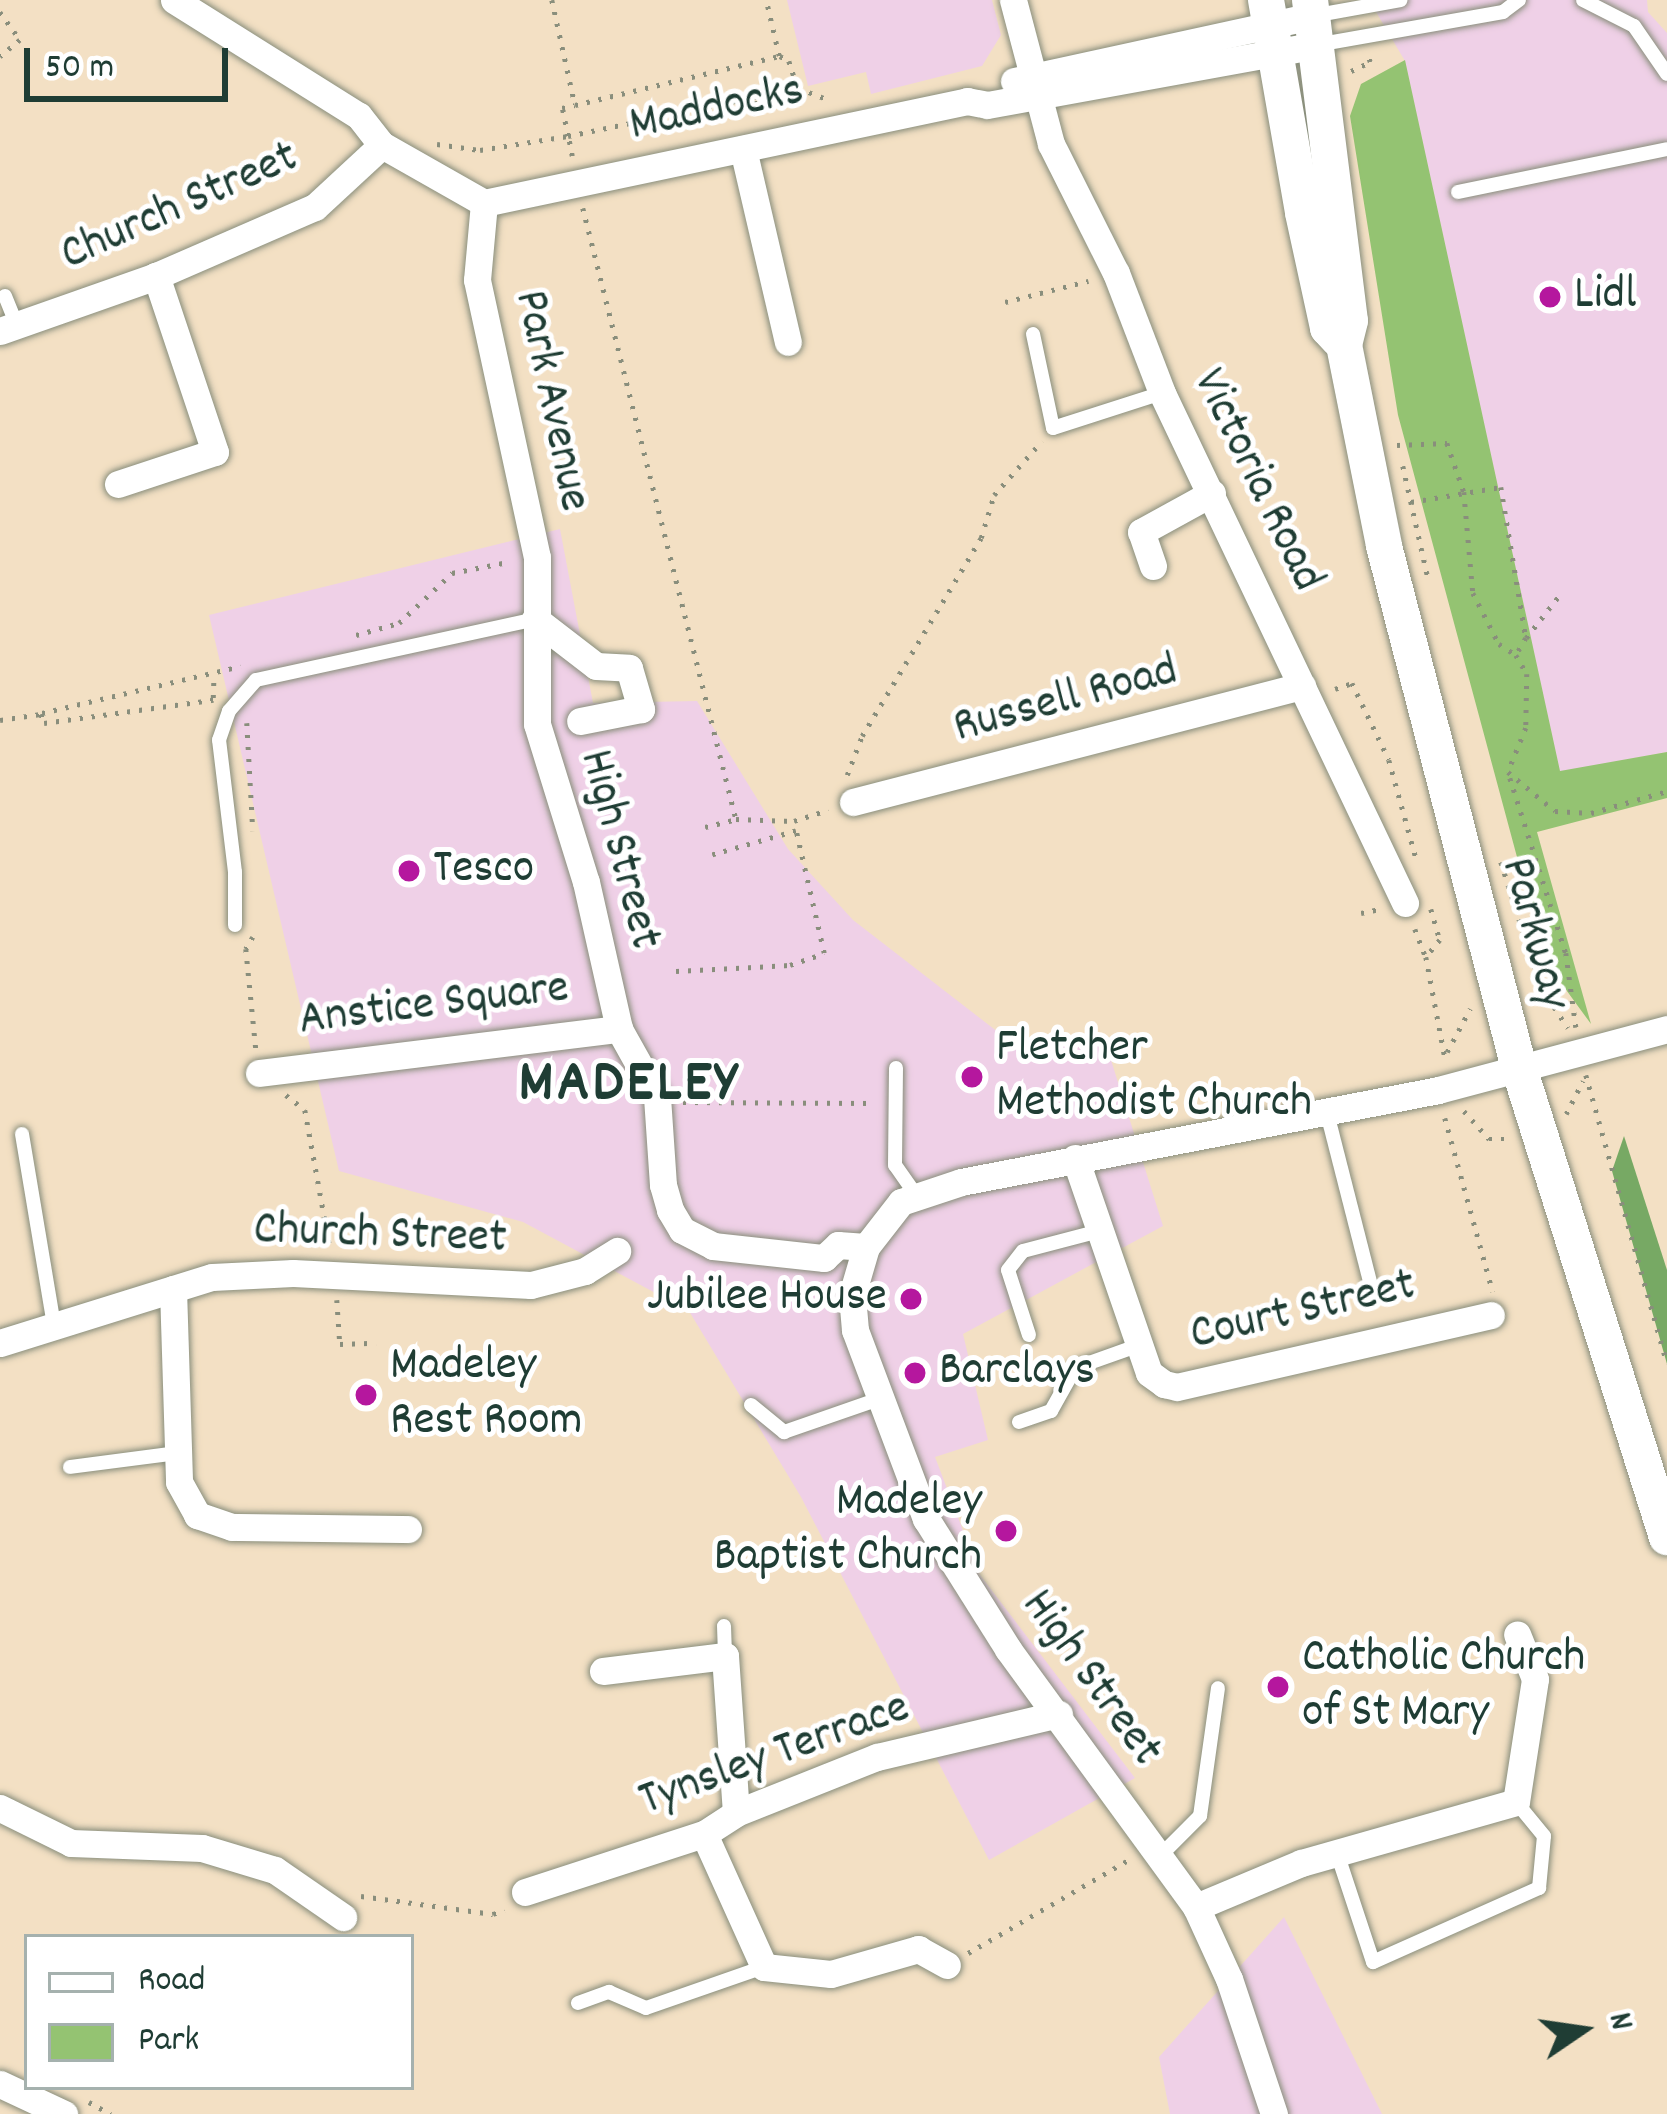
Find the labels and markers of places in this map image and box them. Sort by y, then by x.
place label: Lidl [1574,268,1636,326]
marker: Lidl [1537,284,1563,310]
place label: Tesco [433,842,534,900]
marker: Tesco [396,858,422,884]
place label: Fletcher Methodist Church [996,1020,1312,1133]
marker: Fletcher Methodist Church [959,1064,985,1090]
place label: Jubilee House [647,1270,887,1328]
marker: Jubilee House [898,1286,924,1312]
place label: Madeley Rest Room [390,1338,582,1451]
place label: Barclays [939,1344,1095,1402]
marker: Barclays [902,1360,928,1386]
marker: Madeley Rest Room [353,1382,379,1408]
place label: Madeley Baptist Church [714,1474,982,1587]
marker: Madeley Baptist Church [993,1518,1019,1544]
place label: Catholic Church of St Mary [1302,1630,1585,1743]
marker: Catholic Church of St Mary [1265,1674,1291,1700]

